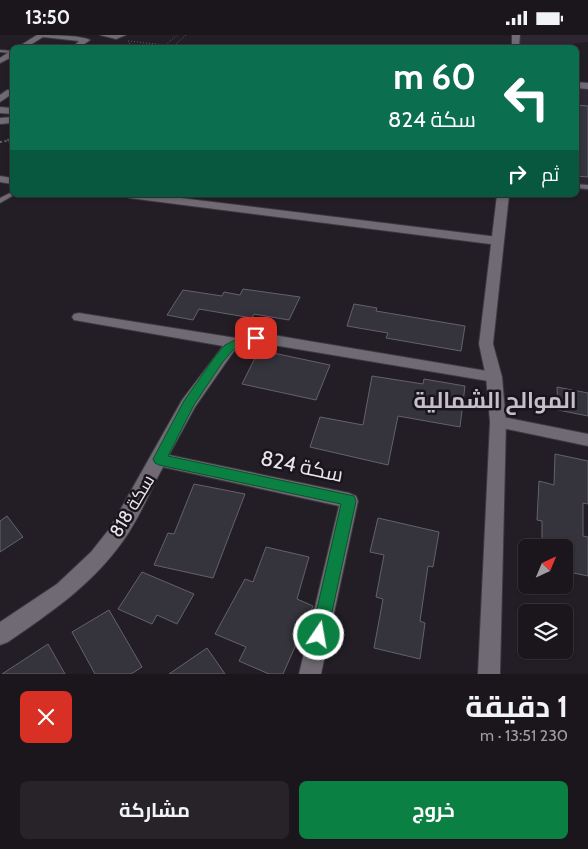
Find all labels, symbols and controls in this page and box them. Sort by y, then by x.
text: 13:50 [25,6,70,29]
text: 60 m [393,55,476,98]
icon: left [494,65,559,130]
text: سكة 824 [388,106,476,133]
icon: right [503,160,531,188]
text: ثم [541,163,559,186]
pin [235,317,277,359]
icon: arrive [242,324,270,352]
district label: الموالح الشمالية [413,387,577,415]
street label: سكة 824 [258,445,346,487]
street label: سكة 818 [105,471,159,541]
north arrow [518,539,572,594]
map controls [518,539,573,659]
button: layers [518,604,573,659]
position arrow [292,608,344,660]
text: 1 دقيقة [465,688,568,725]
button: close [20,691,72,743]
text: 230 m · 13:51 [480,726,568,745]
button: مشاركة [20,781,289,839]
button: خروج [299,781,568,839]

